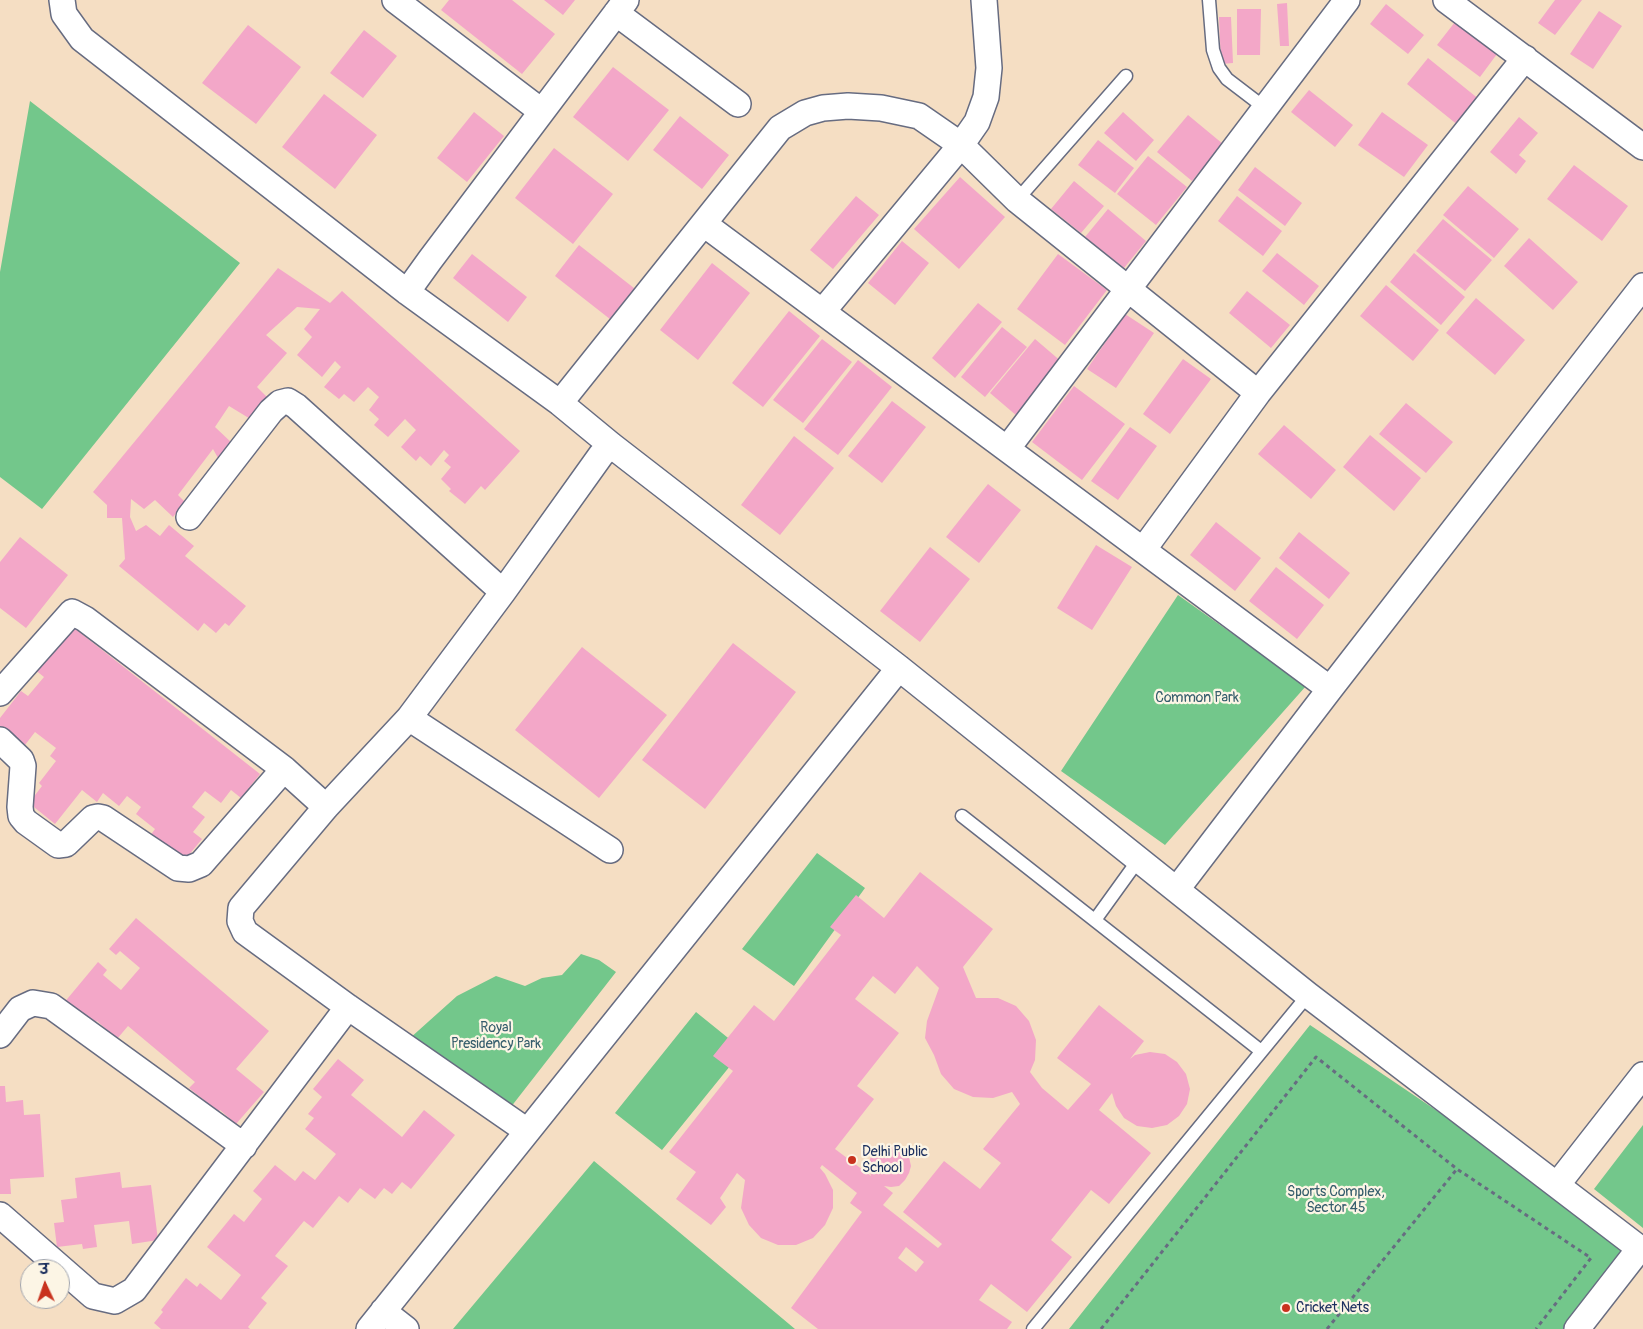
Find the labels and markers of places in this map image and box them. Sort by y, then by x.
place label: Delhi Public School [862,1144,928,1176]
marker: Delhi Public School [846,1154,858,1166]
place label: Cricket Nets [1296,1300,1369,1316]
marker: Cricket Nets [1280,1302,1292,1314]

